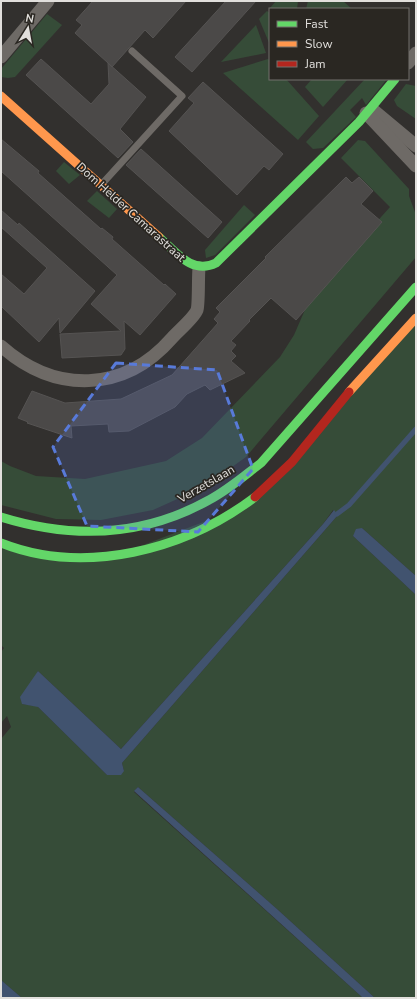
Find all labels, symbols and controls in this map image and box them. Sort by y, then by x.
north arrow [8,8,48,48]
legend [269,8,409,80]
text: N [24,11,35,27]
text: Fast [305,16,328,32]
text: Slow [305,36,333,52]
text: Jam [304,56,326,72]
street label: Dom Helder Camarastraat [73,159,189,266]
street label: Verzetslaan [174,461,237,507]

